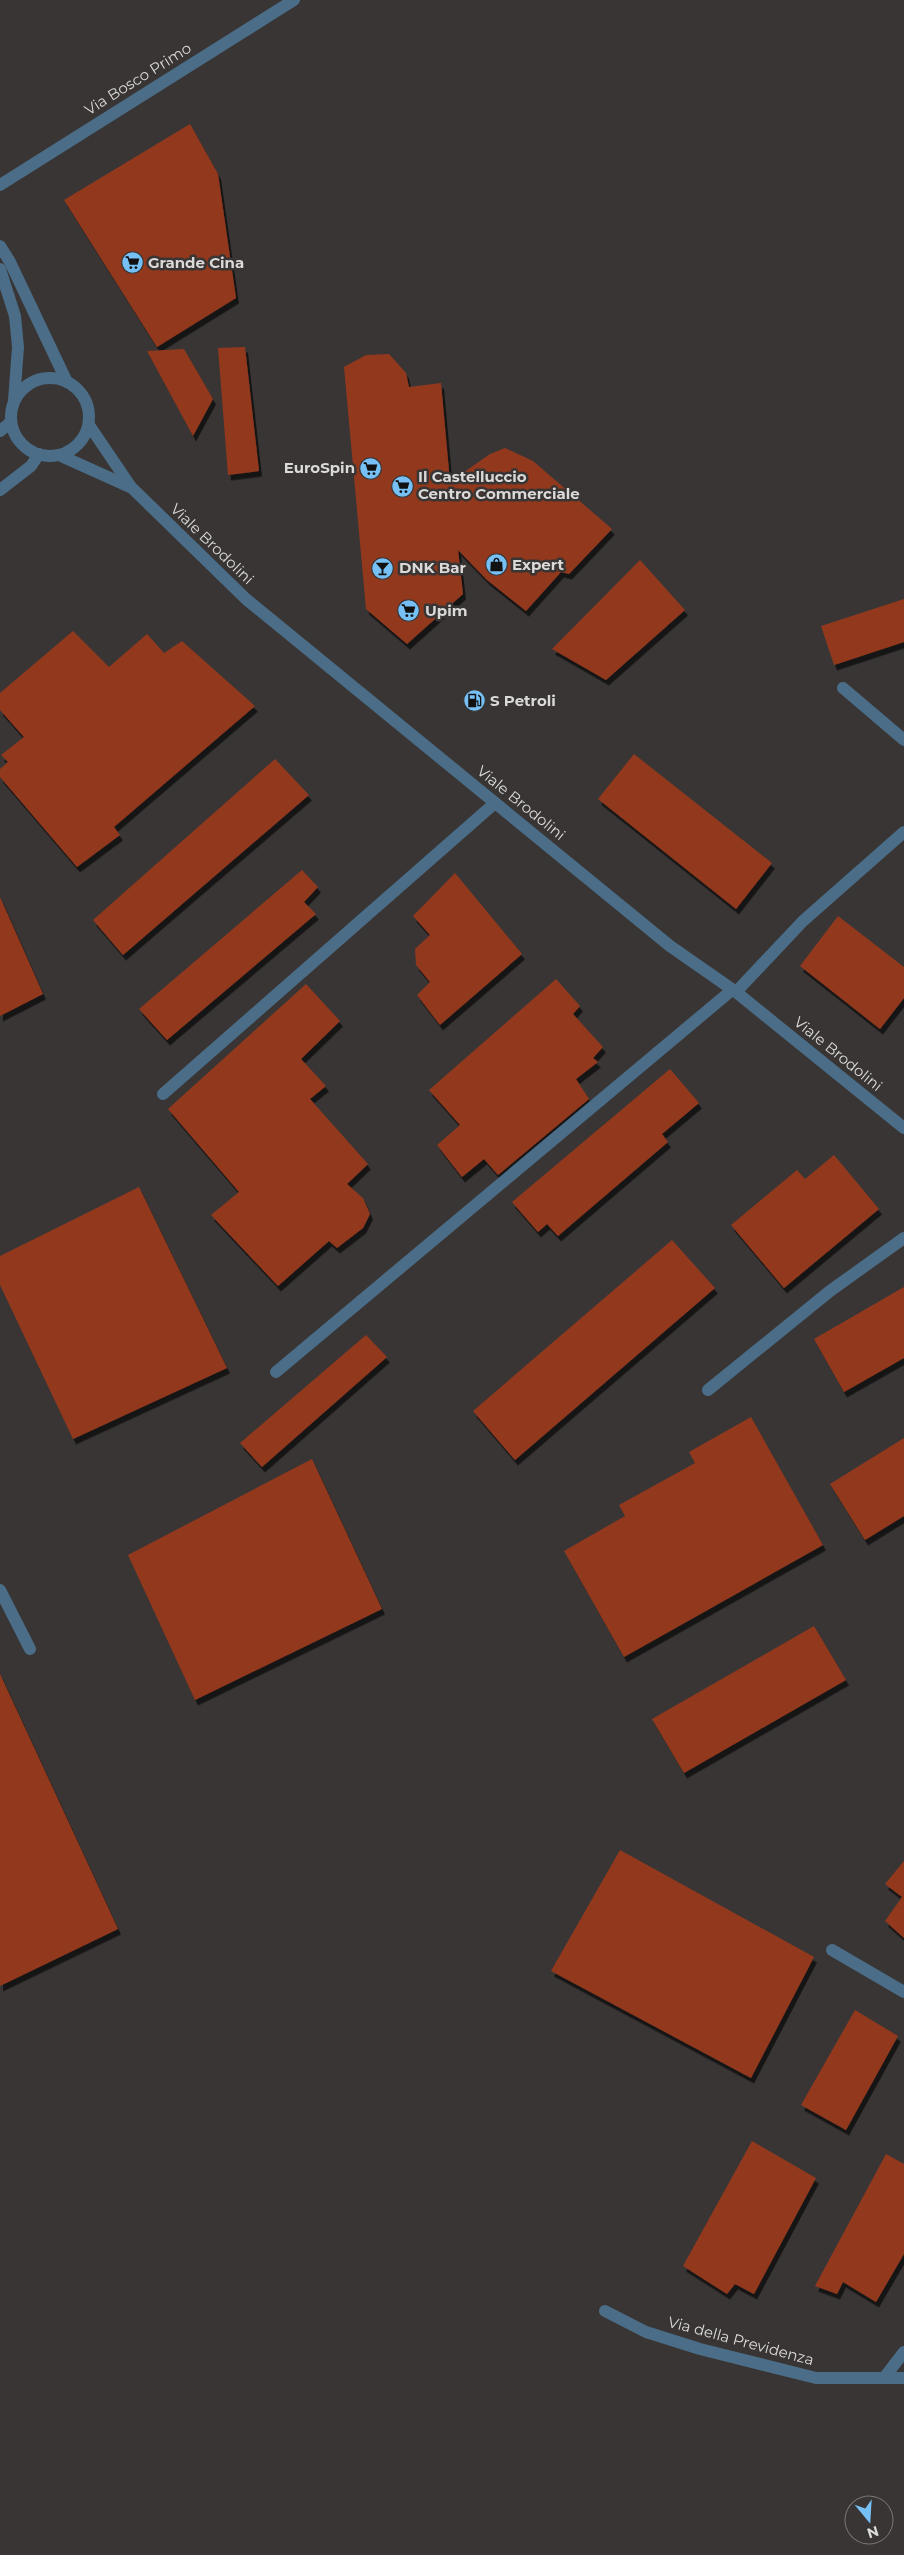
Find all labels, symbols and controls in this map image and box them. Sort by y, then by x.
street label: Via Bosco Primo [81,38,195,119]
supermarket icon: Grande Cina [120,251,144,275]
place label: Grande Cina [148,253,244,272]
supermarket icon: EuroSpin [359,456,383,480]
place label: EuroSpin [284,458,355,477]
place label: Il Castelluccio Centro Commerciale [418,467,580,503]
supermarket icon: Il Castelluccio Centro Commerciale [390,474,414,498]
street label: Viale Brodolini [167,499,258,588]
shop icon: Expert [484,553,508,577]
place label: Expert [512,555,564,574]
bar icon: DNK Bar [371,556,395,580]
place label: DNK Bar [399,558,467,577]
supermarket icon: Upim [397,599,421,623]
place label: Upim [425,601,467,620]
fuel station icon: S Petroli [462,689,486,713]
place label: S Petroli [490,691,556,710]
street label: Viale Brodolini [473,761,569,844]
street label: Viale Brodolini [790,1012,886,1095]
street label: Via della Previdenza [666,2312,816,2369]
north arrow [844,2495,894,2545]
text: N [865,2522,881,2543]

